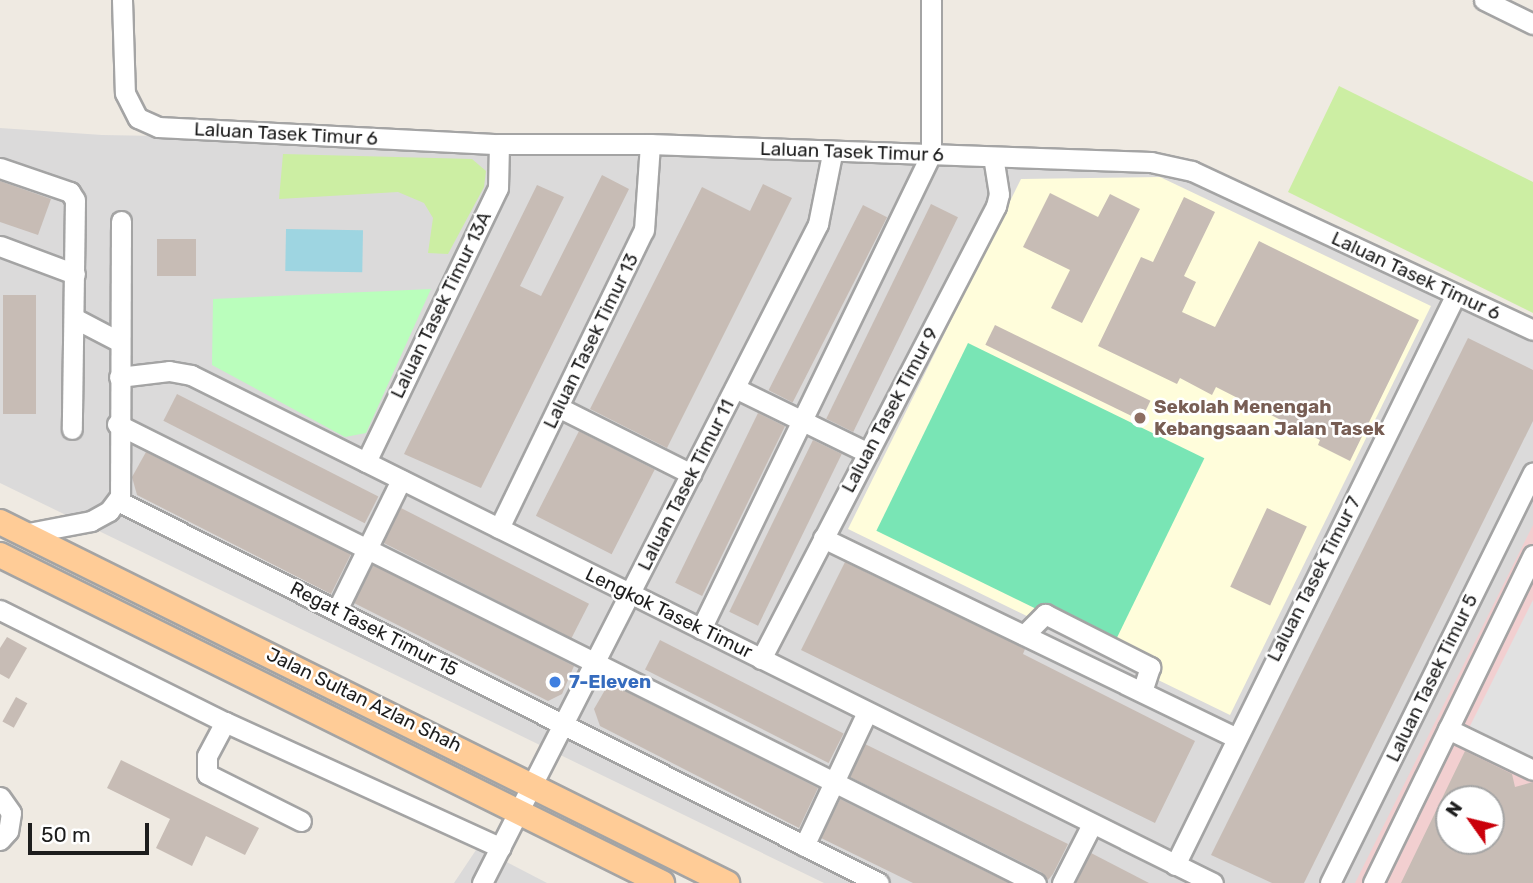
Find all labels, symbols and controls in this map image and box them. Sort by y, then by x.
street label: Laluan Tasek Timur 6 [193,118,379,150]
street label: Laluan Tasek Timur 6 [759,137,945,167]
street label: Laluan Tasek Timur 13A [386,207,496,403]
street label: Laluan Tasek Timur 6 [1327,226,1505,326]
street label: Laluan Tasek Timur 13 [538,249,644,433]
street label: Laluan Tasek Timur 9 [836,323,944,497]
street label: Laluan Tasek Timur 11 [633,395,739,575]
place label: Sekolah Menengah Kebangsaan Jalan Tasek [1154,396,1385,440]
marker: Sekolah Menengah Kebangsaan Jalan Tasek [1132,410,1148,426]
street label: Laluan Tasek Timur 7 [1262,492,1366,666]
street label: Lengkok Tasek Timur [581,562,757,664]
street label: Regat Tasek Timur 15 [286,577,462,681]
street label: Laluan Tasek Timur 5 [1381,590,1483,766]
street label: Jalan Sultan Azlan Shah [262,643,466,757]
place label: 7-Eleven [569,671,651,693]
marker: 7-Eleven [547,674,563,690]
north arrow [1435,785,1505,855]
text: N [1440,797,1467,821]
scale bar [32,810,152,854]
text: 50 m [41,822,91,847]

